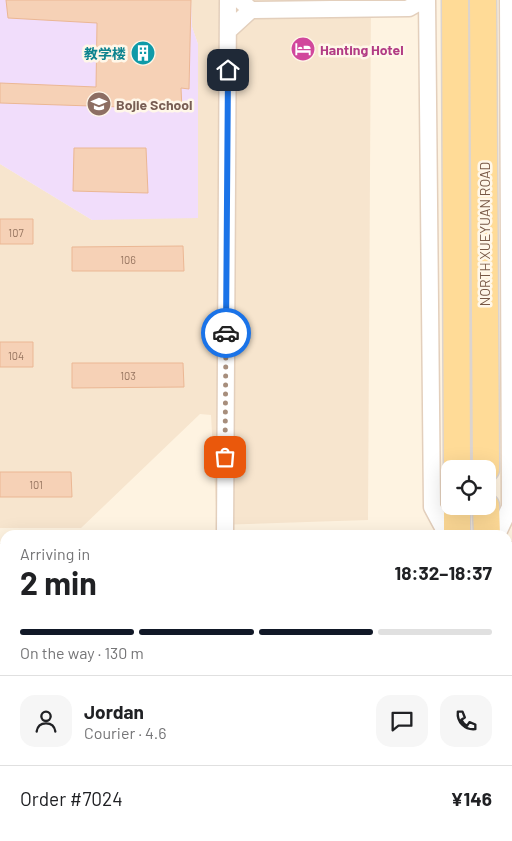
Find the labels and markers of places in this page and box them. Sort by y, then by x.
hotel icon: Hanting Hotel [290,36,316,62]
building icon: 教学楼 [130,40,156,66]
place label: Hanting Hotel [320,41,404,58]
place label: 教学楼 [84,45,126,62]
pin [207,49,249,91]
school or university icon: Bojie School [86,91,112,117]
place label: Bojie School [116,96,193,113]
pin [204,436,246,478]

